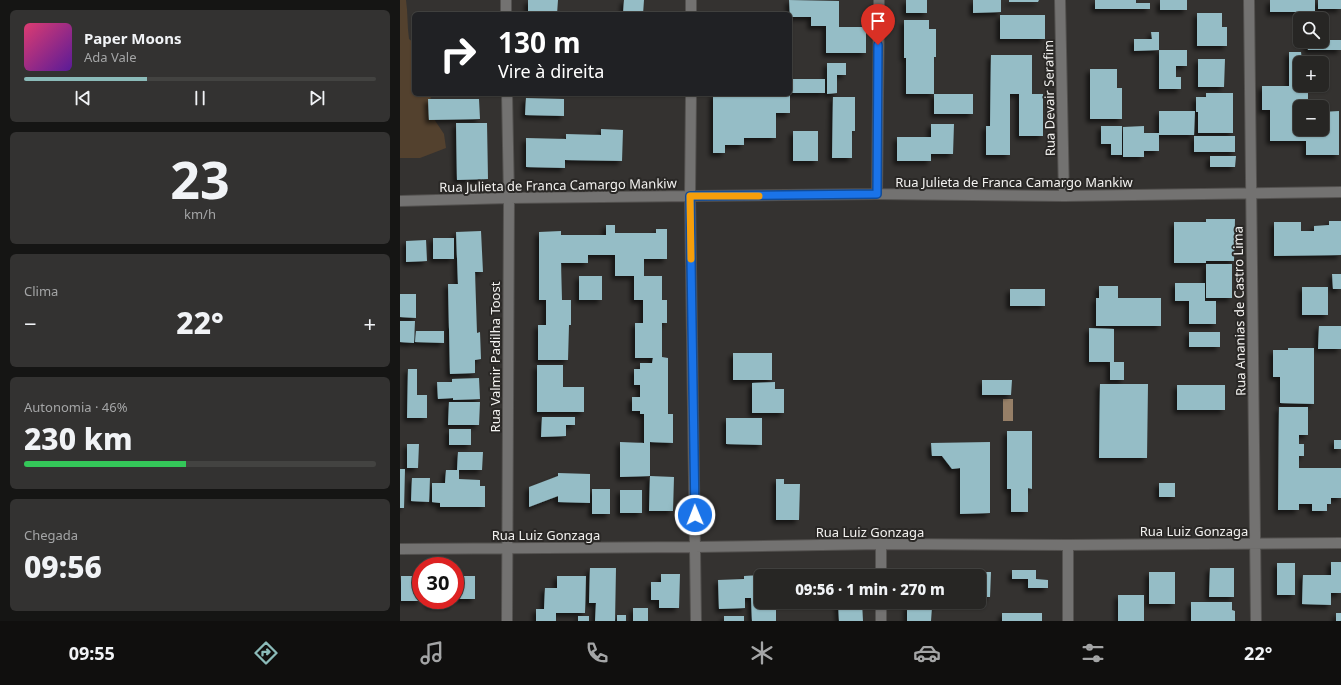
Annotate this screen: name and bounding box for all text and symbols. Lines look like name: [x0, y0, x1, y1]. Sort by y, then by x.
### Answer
pin: [861, 4, 895, 45]
icon: arrive: [867, 10, 889, 32]
map controls: [1293, 12, 1329, 136]
button: search: [1293, 12, 1329, 48]
text: 130 m: [498, 23, 581, 61]
text: Paper Moons: [84, 28, 182, 48]
icon: right: [432, 28, 484, 80]
street label: Rua Devair Serafim: [1039, 40, 1059, 156]
text: Ada Vale: [84, 48, 137, 66]
button: +: [1293, 56, 1329, 92]
text: Vire à direita: [498, 59, 604, 83]
icon: previous: [72, 87, 94, 109]
icon: pause: [189, 87, 211, 109]
icon: next: [306, 87, 328, 109]
button: −: [1293, 100, 1329, 136]
text: 23: [170, 143, 230, 214]
street label: Rua Julieta de Franca Camargo Mankiw: [895, 173, 1134, 191]
street label: Rua Julieta de Franca Camargo Mankiw: [439, 174, 678, 196]
text: km/h: [184, 205, 216, 223]
street label: Rua Ananias de Castro Lima: [1229, 226, 1249, 396]
street label: Rua Valmir Padilha Toost: [486, 281, 504, 432]
text: Clima: [24, 282, 58, 300]
text: 22°: [176, 302, 224, 343]
text: −: [24, 308, 37, 338]
text: +: [363, 308, 376, 338]
text: Autonomia · 46%: [24, 398, 128, 416]
text: 230 km: [24, 418, 133, 459]
position arrow: [674, 494, 716, 536]
street label: Rua Luiz Gonzaga: [1140, 522, 1248, 540]
street label: Rua Luiz Gonzaga: [816, 523, 924, 541]
text: Chegada: [24, 526, 78, 544]
street label: Rua Luiz Gonzaga: [492, 526, 600, 544]
text: 09:56: [24, 546, 102, 587]
speed limit sign: 30: [412, 557, 464, 609]
text: 09:56 · 1 min · 270 m: [795, 579, 945, 599]
icon: directions: [252, 639, 280, 667]
icon: music: [418, 639, 446, 667]
icon: phone: [583, 639, 611, 667]
icon: climate: [748, 639, 776, 667]
icon: car: [913, 639, 941, 667]
icon: filters: [1079, 639, 1107, 667]
text: 09:55: [69, 641, 115, 665]
text: 22°: [1244, 641, 1272, 665]

